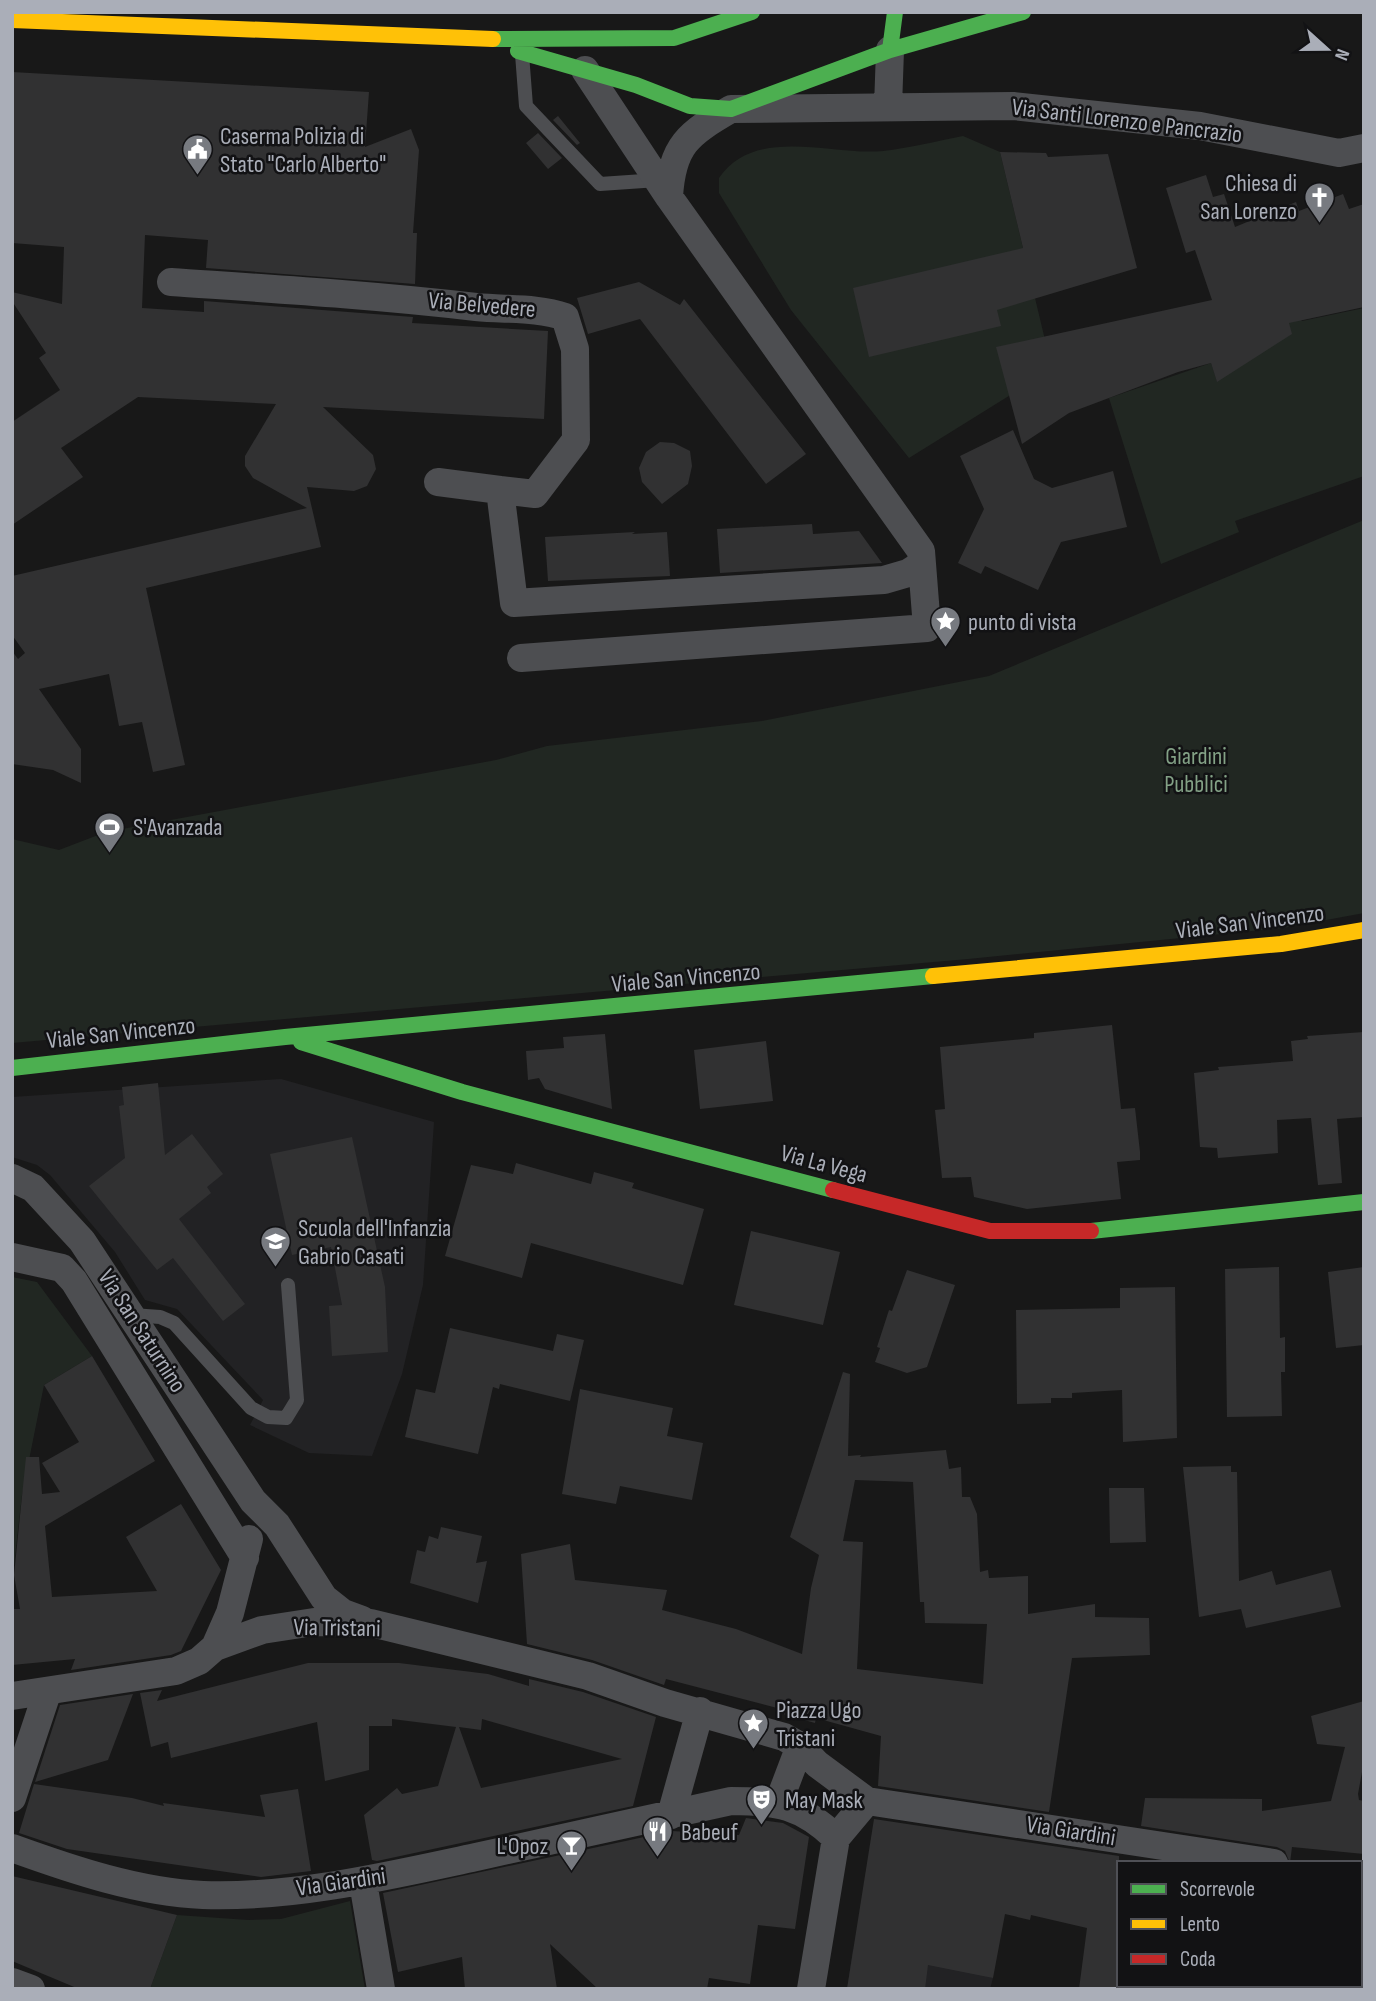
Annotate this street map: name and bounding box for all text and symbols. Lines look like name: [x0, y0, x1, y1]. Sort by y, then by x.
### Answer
north arrow: [1292, 14, 1362, 84]
text: N: [1329, 46, 1354, 63]
street label: Via Santi Lorenzo e Pancrazio: [1010, 92, 1244, 150]
place label: Caserma Polizia di Stato "Carlo Alberto": [220, 122, 386, 179]
public building icon: Caserma Polizia di Stato "Carlo Alberto": [180, 133, 214, 177]
place label: Chiesa di San Lorenzo: [1200, 169, 1297, 226]
church icon: Chiesa di San Lorenzo: [1303, 180, 1337, 224]
street label: Via Belvedere: [427, 286, 537, 324]
place icon: punto di vista: [928, 605, 962, 649]
place label: punto di vista: [968, 608, 1076, 637]
park label: Giardini Pubblici: [1164, 742, 1228, 799]
sports icon: S'Avanzada: [93, 810, 127, 854]
place label: S'Avanzada: [133, 813, 223, 842]
street label: Viale San Vincenzo: [1174, 899, 1326, 945]
street label: Viale San Vincenzo: [610, 957, 762, 999]
street label: Viale San Vincenzo: [45, 1011, 197, 1055]
street label: Via La Vega: [778, 1139, 870, 1189]
place label: Scuola dell'Infanzia Gabrio Casati: [298, 1214, 451, 1271]
school or university icon: Scuola dell'Infanzia Gabrio Casati: [258, 1225, 292, 1269]
street label: Via San Saturnino: [92, 1264, 192, 1398]
street label: Via Tristani: [293, 1613, 381, 1643]
place label: Piazza Ugo Tristani: [776, 1696, 861, 1753]
place icon: Piazza Ugo Tristani: [736, 1707, 770, 1751]
theatre icon: May Mask: [745, 1783, 779, 1827]
place label: May Mask: [785, 1786, 863, 1815]
street label: Via Giardini: [1024, 1810, 1118, 1852]
restaurant icon: Babeuf: [641, 1815, 675, 1859]
place label: Babeuf: [681, 1818, 739, 1847]
bar icon: L'Opoz: [554, 1829, 588, 1873]
place label: L'Opoz: [497, 1832, 548, 1861]
street label: Via Giardini: [295, 1861, 387, 1903]
legend: [1117, 1861, 1362, 1987]
text: Scorrevole: [1180, 1877, 1255, 1902]
text: Lento: [1180, 1912, 1220, 1937]
text: Coda: [1180, 1947, 1216, 1972]

